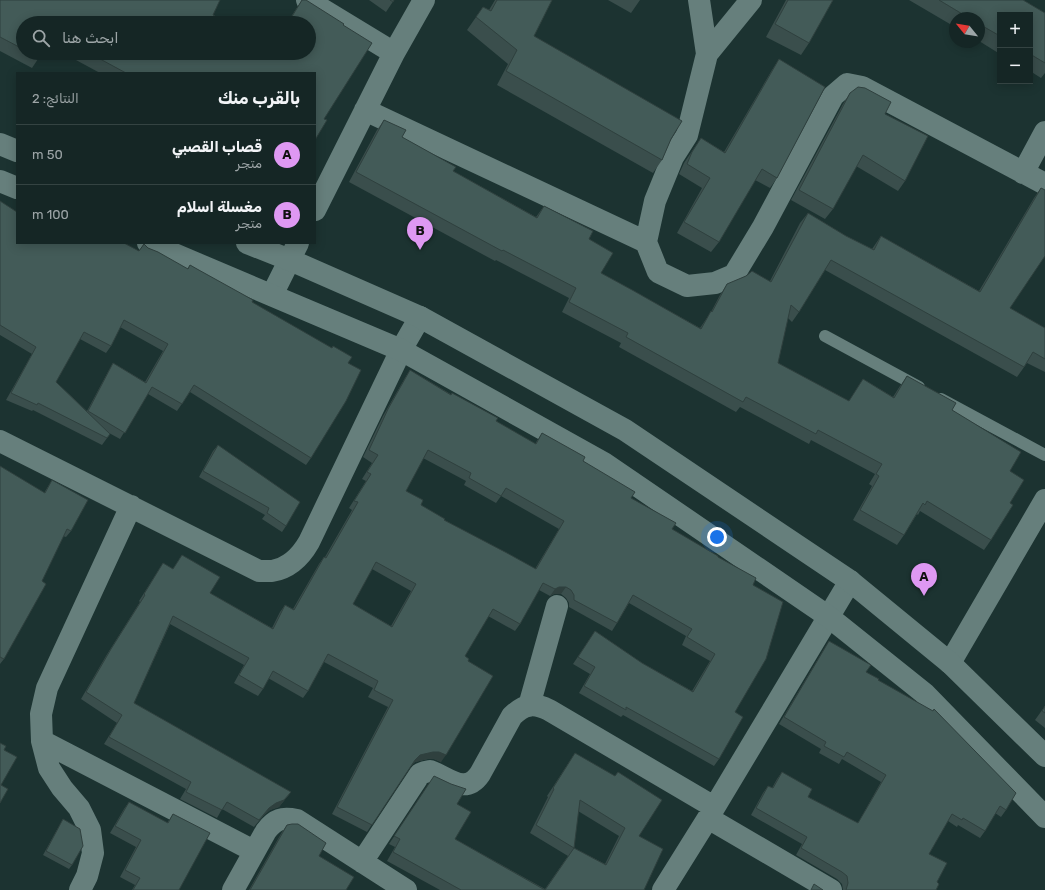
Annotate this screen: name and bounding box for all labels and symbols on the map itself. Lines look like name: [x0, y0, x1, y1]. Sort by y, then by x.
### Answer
north arrow: [949, 12, 985, 48]
pin: B: [407, 217, 433, 250]
your location: [707, 527, 727, 547]
pin: A: [911, 563, 937, 596]

